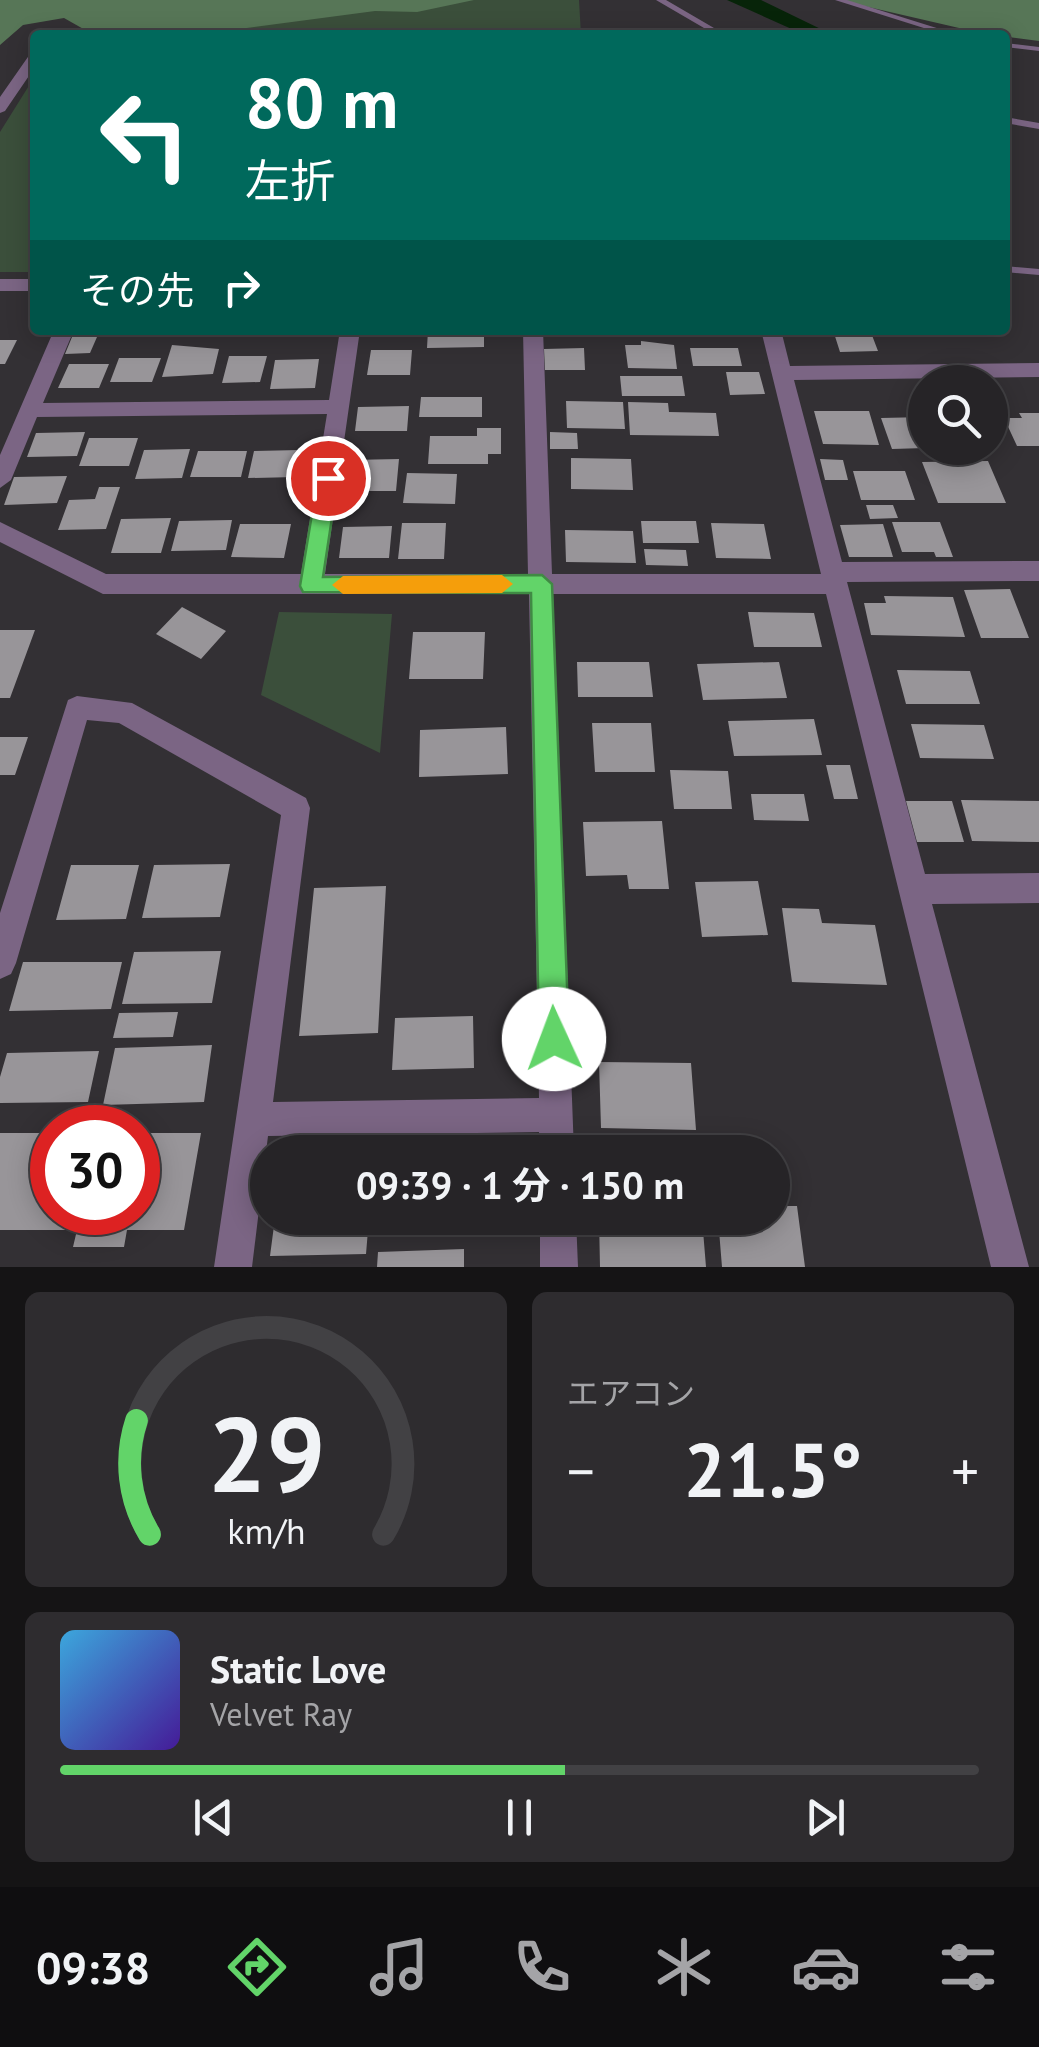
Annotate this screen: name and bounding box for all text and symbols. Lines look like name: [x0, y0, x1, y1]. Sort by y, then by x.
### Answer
text: 80 m: [245, 57, 398, 147]
icon: left: [80, 70, 210, 200]
text: 左折: [245, 151, 335, 209]
icon: right: [214, 260, 269, 315]
text: その先: [80, 265, 194, 314]
map controls: [908, 365, 1008, 465]
button: search: [908, 365, 1008, 465]
pin: [286, 436, 371, 521]
icon: arrive: [301, 451, 356, 506]
position arrow: [502, 987, 606, 1091]
speed limit sign: 30: [30, 1105, 160, 1235]
text: 09:39 · 1 分 · 150 m: [356, 1160, 684, 1209]
text: エアコン: [567, 1372, 695, 1414]
text: 29: [207, 1386, 325, 1521]
text: 21.5°: [684, 1421, 862, 1518]
text: −: [567, 1435, 595, 1506]
text: +: [951, 1435, 979, 1506]
text: km/h: [227, 1508, 305, 1554]
text: Static Love: [210, 1644, 386, 1693]
text: Velvet Ray: [210, 1693, 352, 1735]
icon: previous: [186, 1790, 241, 1845]
icon: pause: [492, 1790, 547, 1845]
icon: next: [798, 1790, 853, 1845]
icon: directions: [222, 1932, 292, 2002]
icon: music: [364, 1932, 434, 2002]
icon: phone: [507, 1932, 577, 2002]
icon: climate: [649, 1932, 719, 2002]
icon: car: [791, 1932, 861, 2002]
icon: filters: [933, 1932, 1003, 2002]
text: 09:38: [36, 1938, 150, 1996]

